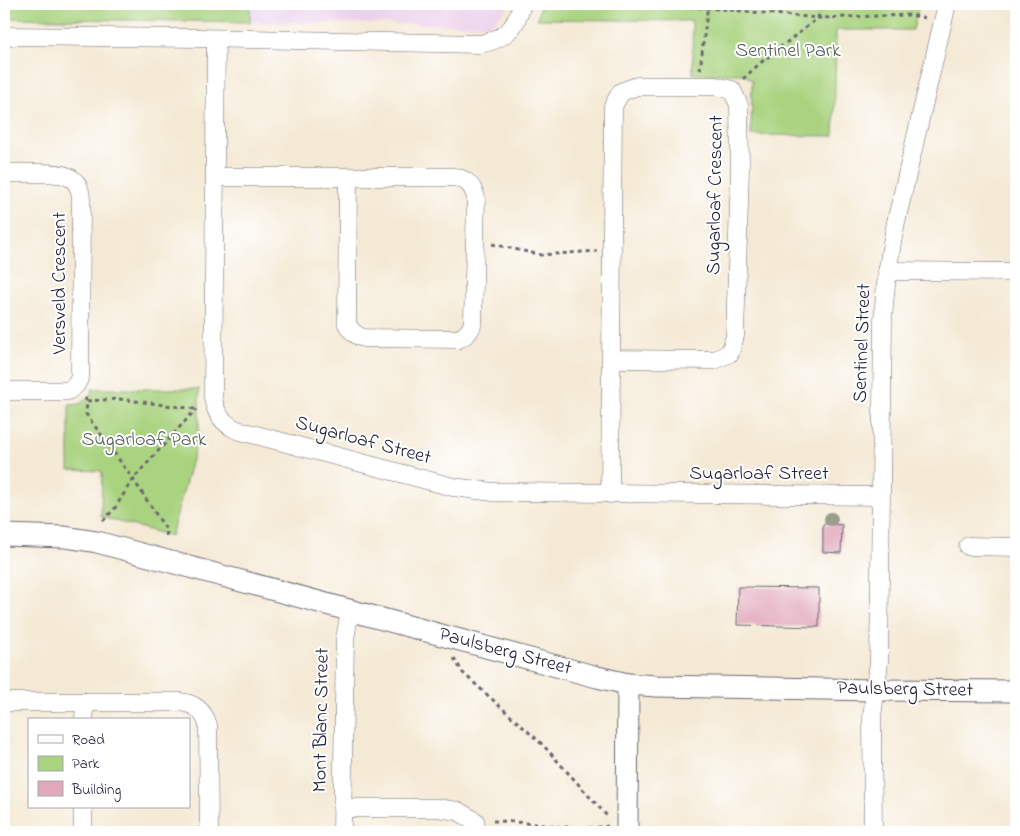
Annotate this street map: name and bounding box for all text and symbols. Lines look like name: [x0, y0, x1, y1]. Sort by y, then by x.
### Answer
park label: Sentinel Park: [735, 37, 841, 66]
street label: Sugarloaf Crescent: [700, 115, 733, 275]
street label: Versveld Crescent: [46, 212, 75, 355]
street label: Sentinel Street: [846, 282, 880, 403]
street label: Sugarloaf Street: [292, 409, 434, 474]
park label: Sugarloaf Park: [81, 426, 207, 456]
street label: Sugarloaf Street: [689, 460, 829, 490]
street label: Paulsberg Street: [435, 620, 575, 685]
street label: Mont Blanc Street: [306, 647, 338, 793]
street label: Paulsberg Street: [837, 674, 974, 707]
legend: [28, 718, 190, 808]
text: Road: [72, 729, 105, 751]
text: Park: [72, 753, 100, 775]
text: Building: [71, 779, 121, 802]

